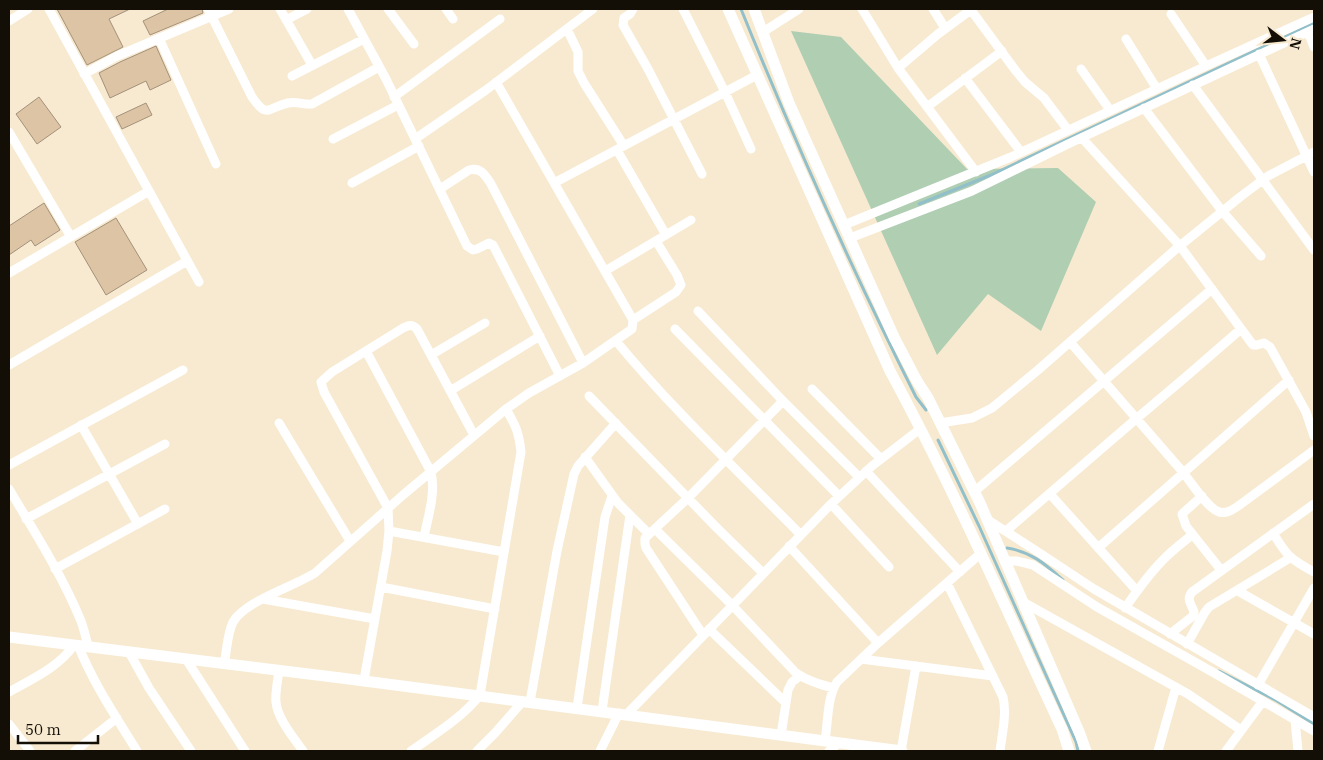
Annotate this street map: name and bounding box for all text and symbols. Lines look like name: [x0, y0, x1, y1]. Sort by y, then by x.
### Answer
north arrow: [1258, 15, 1308, 65]
text: N: [1285, 36, 1306, 51]
scale bar: [18, 712, 98, 744]
text: 50 m: [25, 720, 61, 739]

